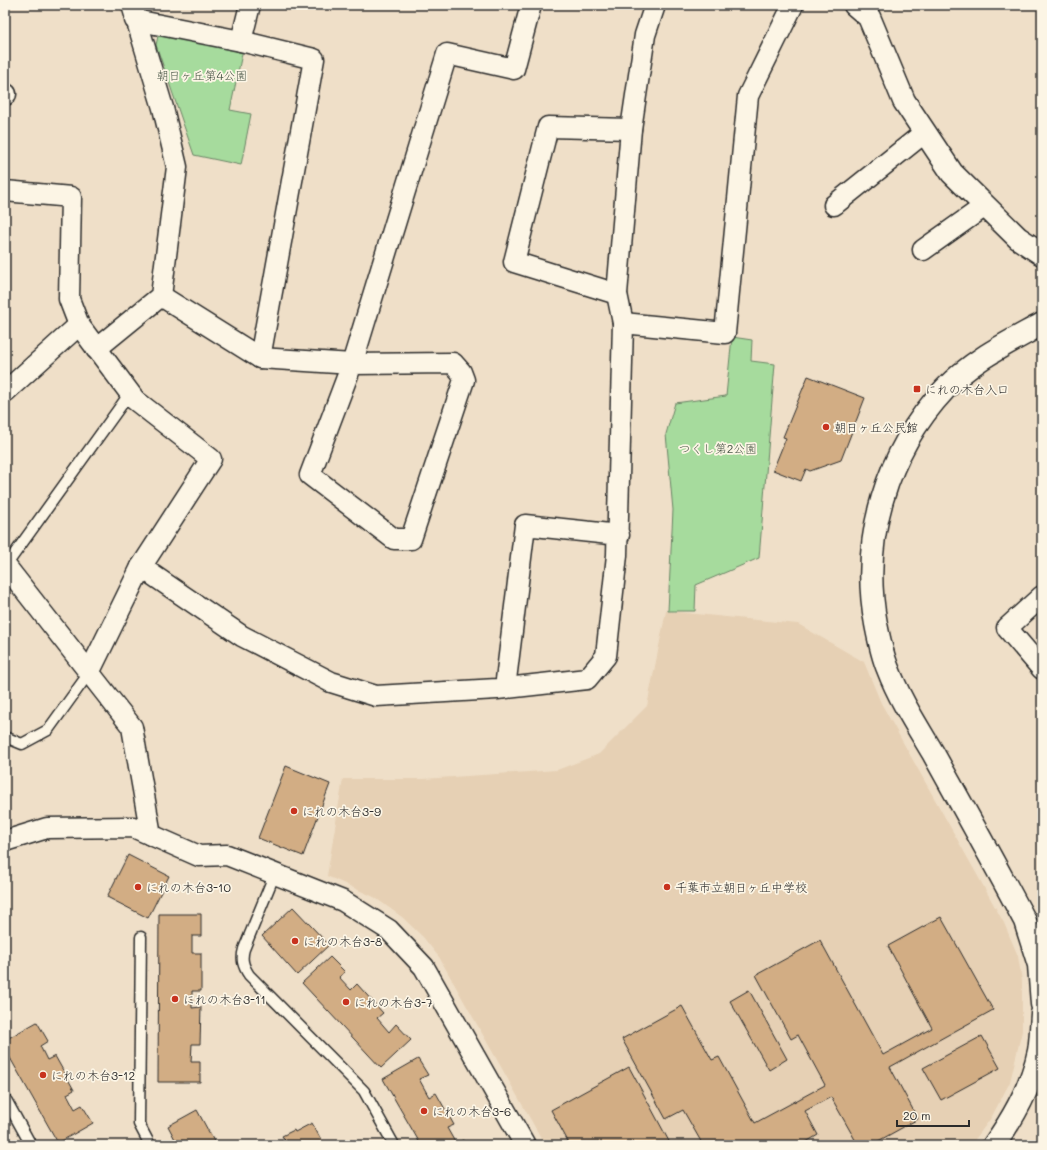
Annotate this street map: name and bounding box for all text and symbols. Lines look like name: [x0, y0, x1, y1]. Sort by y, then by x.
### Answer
park label: 朝日ヶ丘第4公園: [156, 67, 248, 83]
place label: にれの木台入口: [925, 381, 1009, 397]
marker: にれの木台入口: [912, 384, 922, 394]
place label: 朝日ヶ丘公民館: [834, 419, 918, 435]
marker: 朝日ヶ丘公民館: [821, 422, 831, 432]
park label: つくし第2公園: [679, 440, 757, 456]
place label: にれの木台3-9: [302, 803, 381, 819]
marker: にれの木台3-9: [289, 806, 299, 816]
place label: にれの木台3-10: [146, 879, 231, 895]
place label: 千葉市立朝日ヶ丘中学校: [675, 879, 807, 895]
marker: にれの木台3-10: [133, 882, 143, 892]
marker: 千葉市立朝日ヶ丘中学校: [662, 882, 672, 892]
place label: にれの木台3-8: [303, 933, 382, 949]
marker: にれの木台3-8: [290, 936, 300, 946]
place label: にれの木台3-11: [183, 991, 266, 1007]
marker: にれの木台3-11: [170, 994, 180, 1004]
place label: にれの木台3-7: [354, 994, 433, 1010]
marker: にれの木台3-7: [341, 997, 351, 1007]
place label: にれの木台3-12: [51, 1067, 135, 1083]
marker: にれの木台3-12: [38, 1070, 48, 1080]
scale bar: [897, 1102, 969, 1128]
place label: にれの木台3-6: [432, 1103, 511, 1119]
marker: にれの木台3-6: [419, 1106, 429, 1116]
text: 20 m: [903, 1107, 931, 1123]

